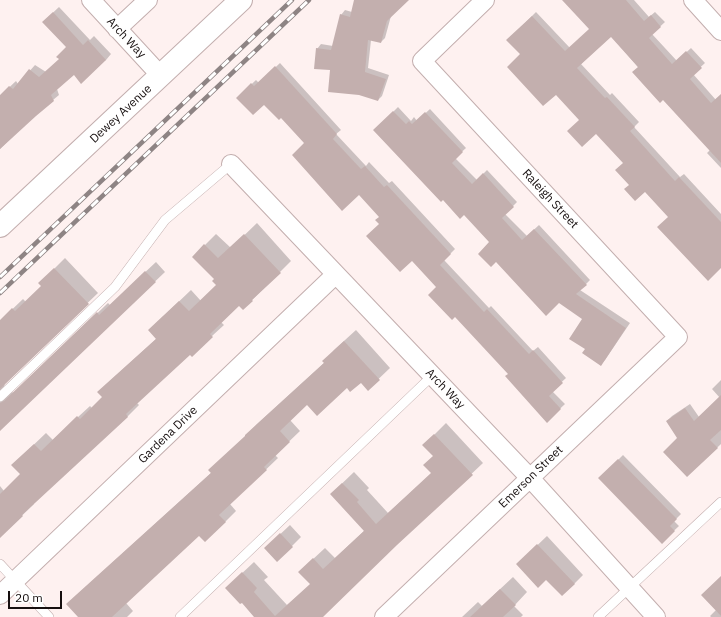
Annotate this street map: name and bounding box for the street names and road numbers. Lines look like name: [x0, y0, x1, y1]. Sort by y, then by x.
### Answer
street label: Arch Way: [103, 15, 149, 61]
street label: Dewey Avenue: [87, 82, 155, 146]
street label: Raleigh Street: [519, 166, 581, 232]
street label: Arch Way: [422, 366, 468, 412]
street label: Gardena Drive: [135, 403, 201, 467]
street label: Emerson Street: [496, 443, 566, 511]

